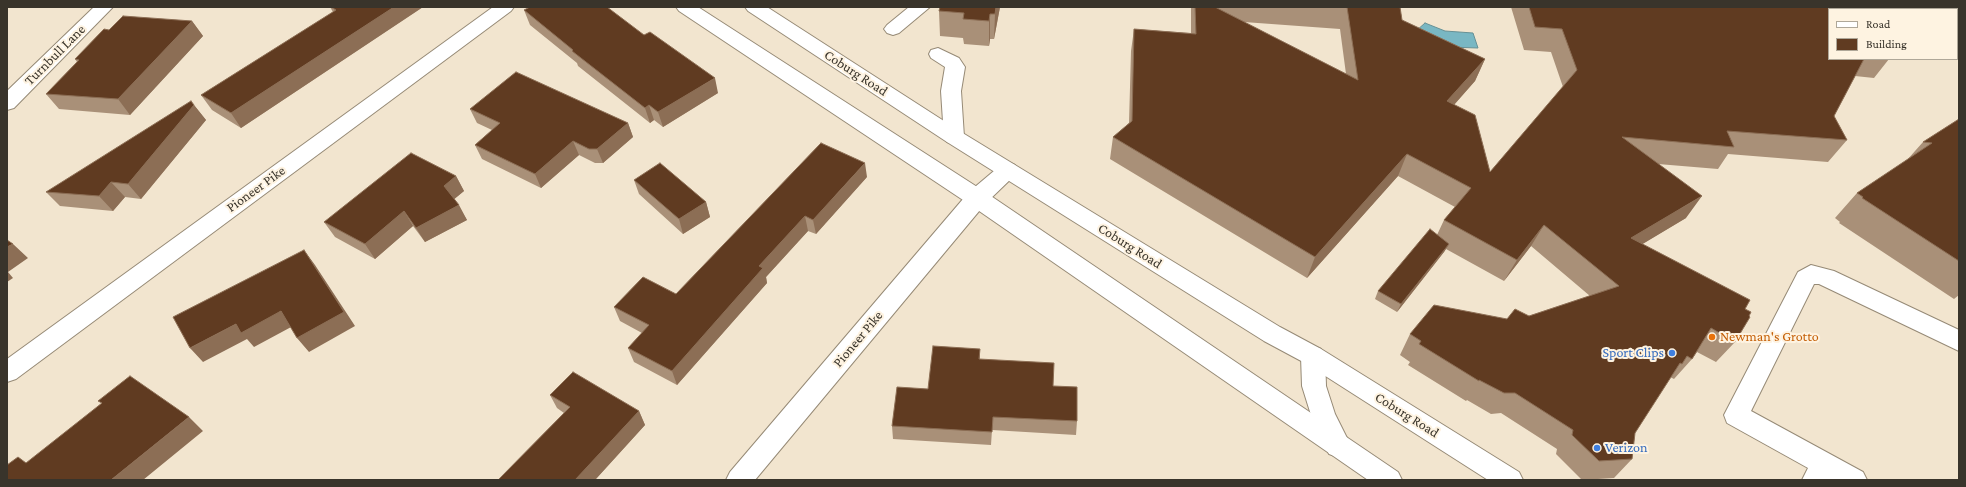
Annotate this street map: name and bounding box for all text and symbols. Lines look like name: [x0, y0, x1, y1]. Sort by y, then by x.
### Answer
legend: [1828, 8, 1958, 60]
text: Road: [1866, 17, 1890, 31]
street label: Turnbull Lane: [21, 21, 89, 89]
text: Building: [1866, 37, 1907, 51]
street label: Coburg Road: [821, 46, 891, 100]
street label: Pioneer Pike: [223, 162, 289, 216]
street label: Coburg Road: [1095, 220, 1165, 272]
street label: Pioneer Pike: [830, 307, 886, 371]
place label: Newman's Grotto: [1720, 329, 1819, 345]
marker: Newman's Grotto: [1707, 332, 1717, 342]
place label: Sport Clips: [1602, 345, 1664, 361]
marker: Sport Clips: [1667, 348, 1677, 358]
street label: Coburg Road: [1372, 389, 1442, 441]
place label: Verizon: [1605, 440, 1648, 456]
marker: Verizon: [1592, 443, 1602, 453]

